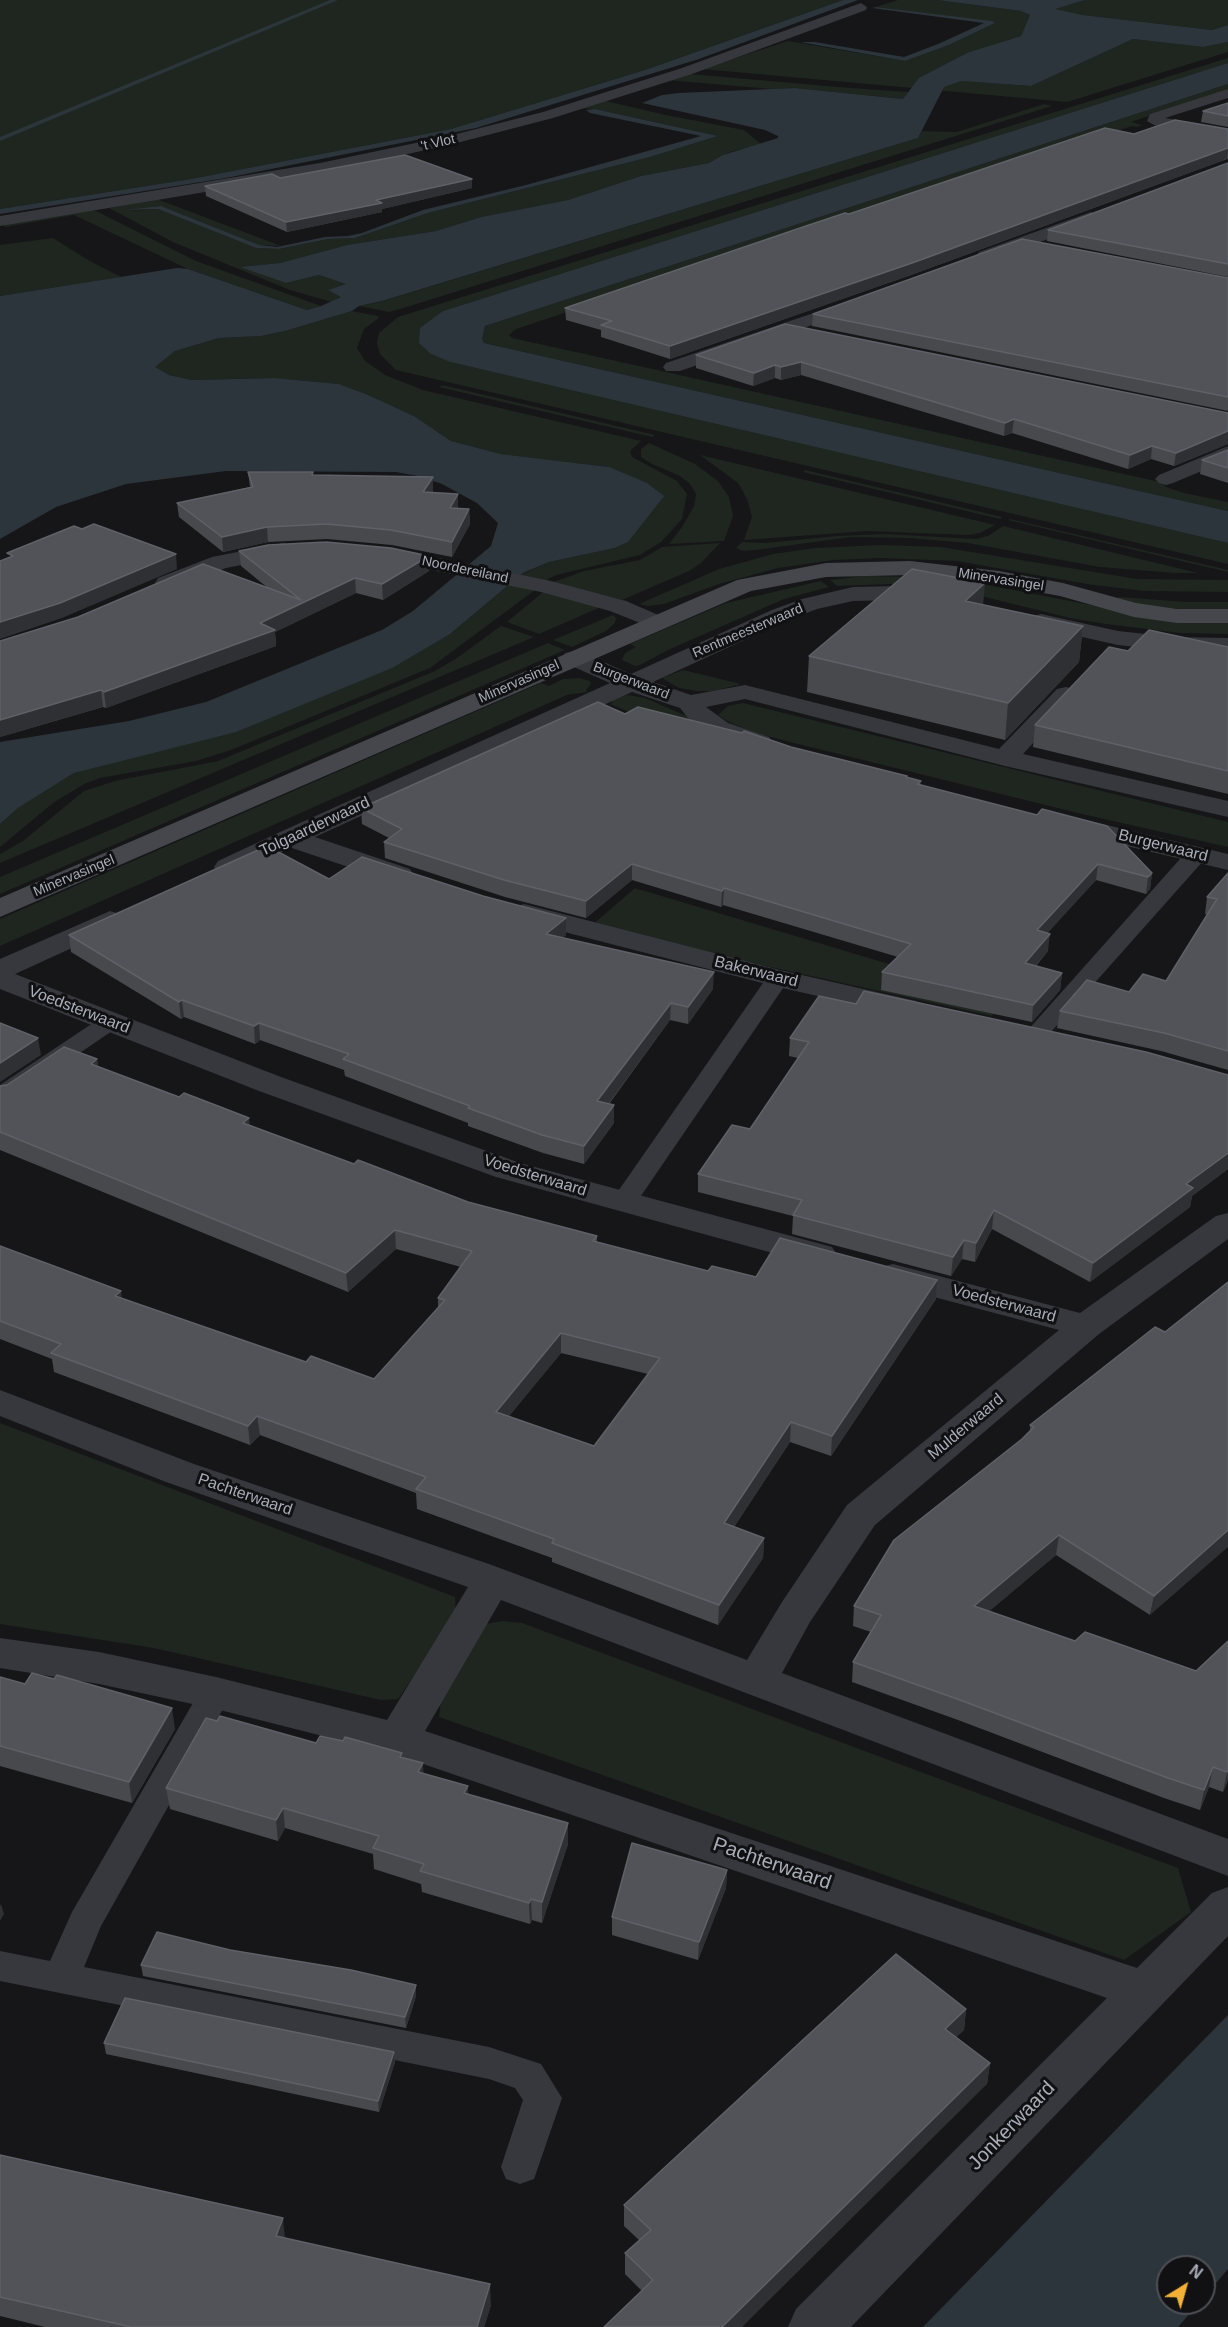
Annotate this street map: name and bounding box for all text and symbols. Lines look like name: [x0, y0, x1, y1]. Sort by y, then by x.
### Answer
street label: 't Vlot: [419, 131, 457, 155]
street label: Noordereiland: [420, 553, 510, 587]
street label: Minervasingel: [957, 565, 1045, 595]
street label: Rentmeesterwaard: [690, 600, 806, 662]
street label: Minervasingel: [476, 657, 562, 707]
street label: Burgerwaard: [591, 659, 671, 703]
street label: Tolgaarderwaard: [257, 793, 373, 861]
street label: Burgerwaard: [1116, 826, 1210, 866]
street label: Minervasingel: [31, 851, 117, 901]
street label: Bakerwaard: [712, 952, 800, 992]
street label: Voedsterwaard: [26, 982, 132, 1038]
street label: Voedsterwaard: [481, 1151, 589, 1201]
street label: Voedsterwaard: [950, 1281, 1058, 1327]
street label: Mulderwaard: [924, 1390, 1008, 1464]
street label: Pachterwaard: [195, 1470, 295, 1520]
street label: Pachterwaard: [710, 1833, 834, 1895]
street label: Jonkerwaard: [964, 2076, 1060, 2176]
north arrow: [1156, 2255, 1216, 2315]
text: N: [1186, 2262, 1206, 2282]

